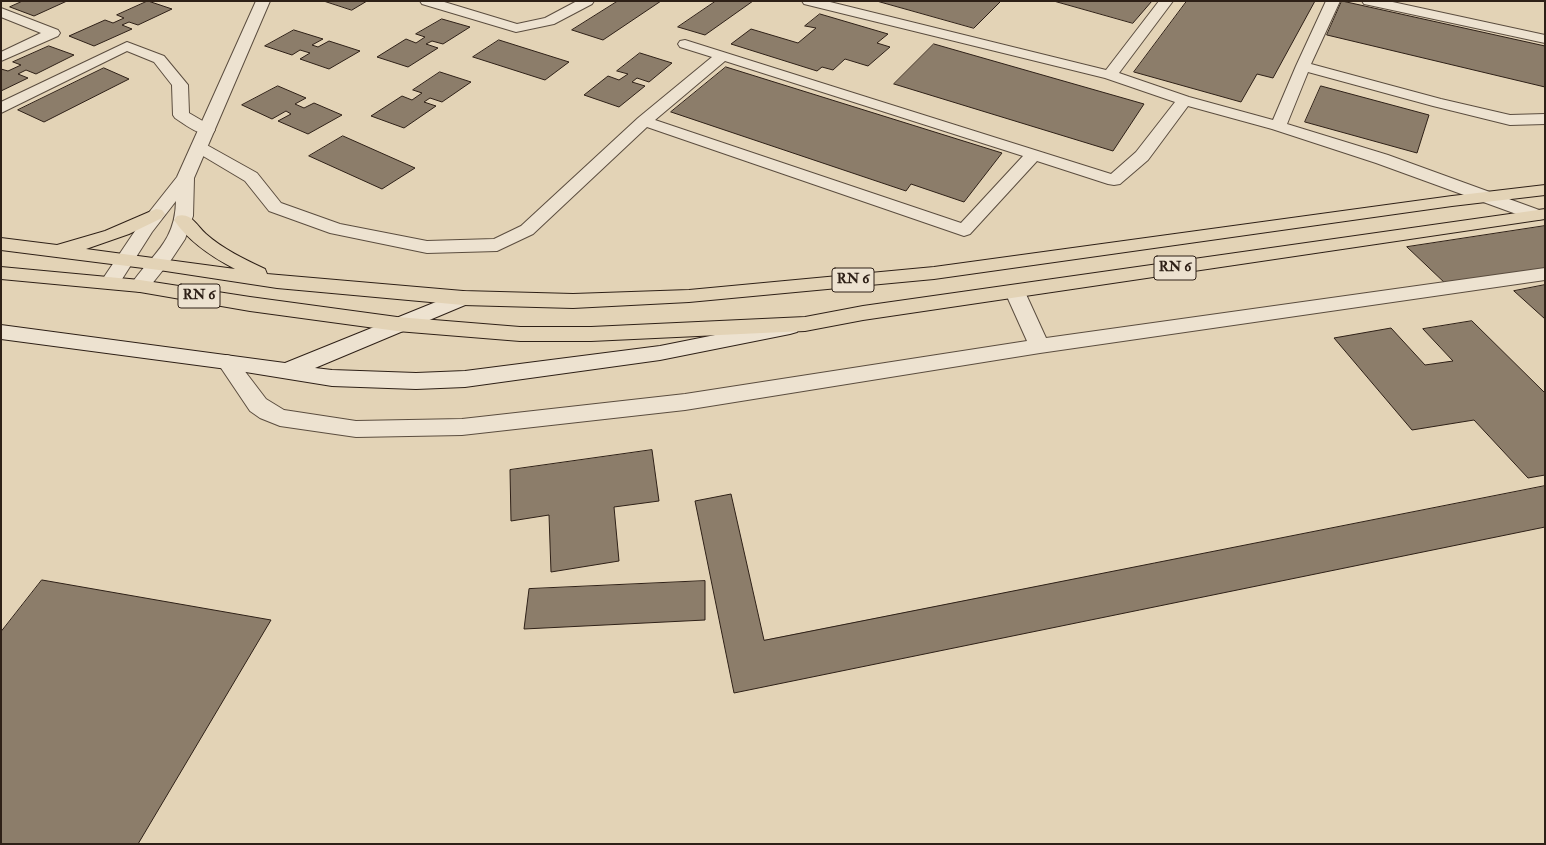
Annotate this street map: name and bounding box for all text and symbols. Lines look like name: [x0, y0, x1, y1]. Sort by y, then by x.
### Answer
road number: RN 6: [1154, 256, 1196, 280]
road number: RN 6: [832, 268, 874, 292]
road number: RN 6: [178, 284, 220, 308]

